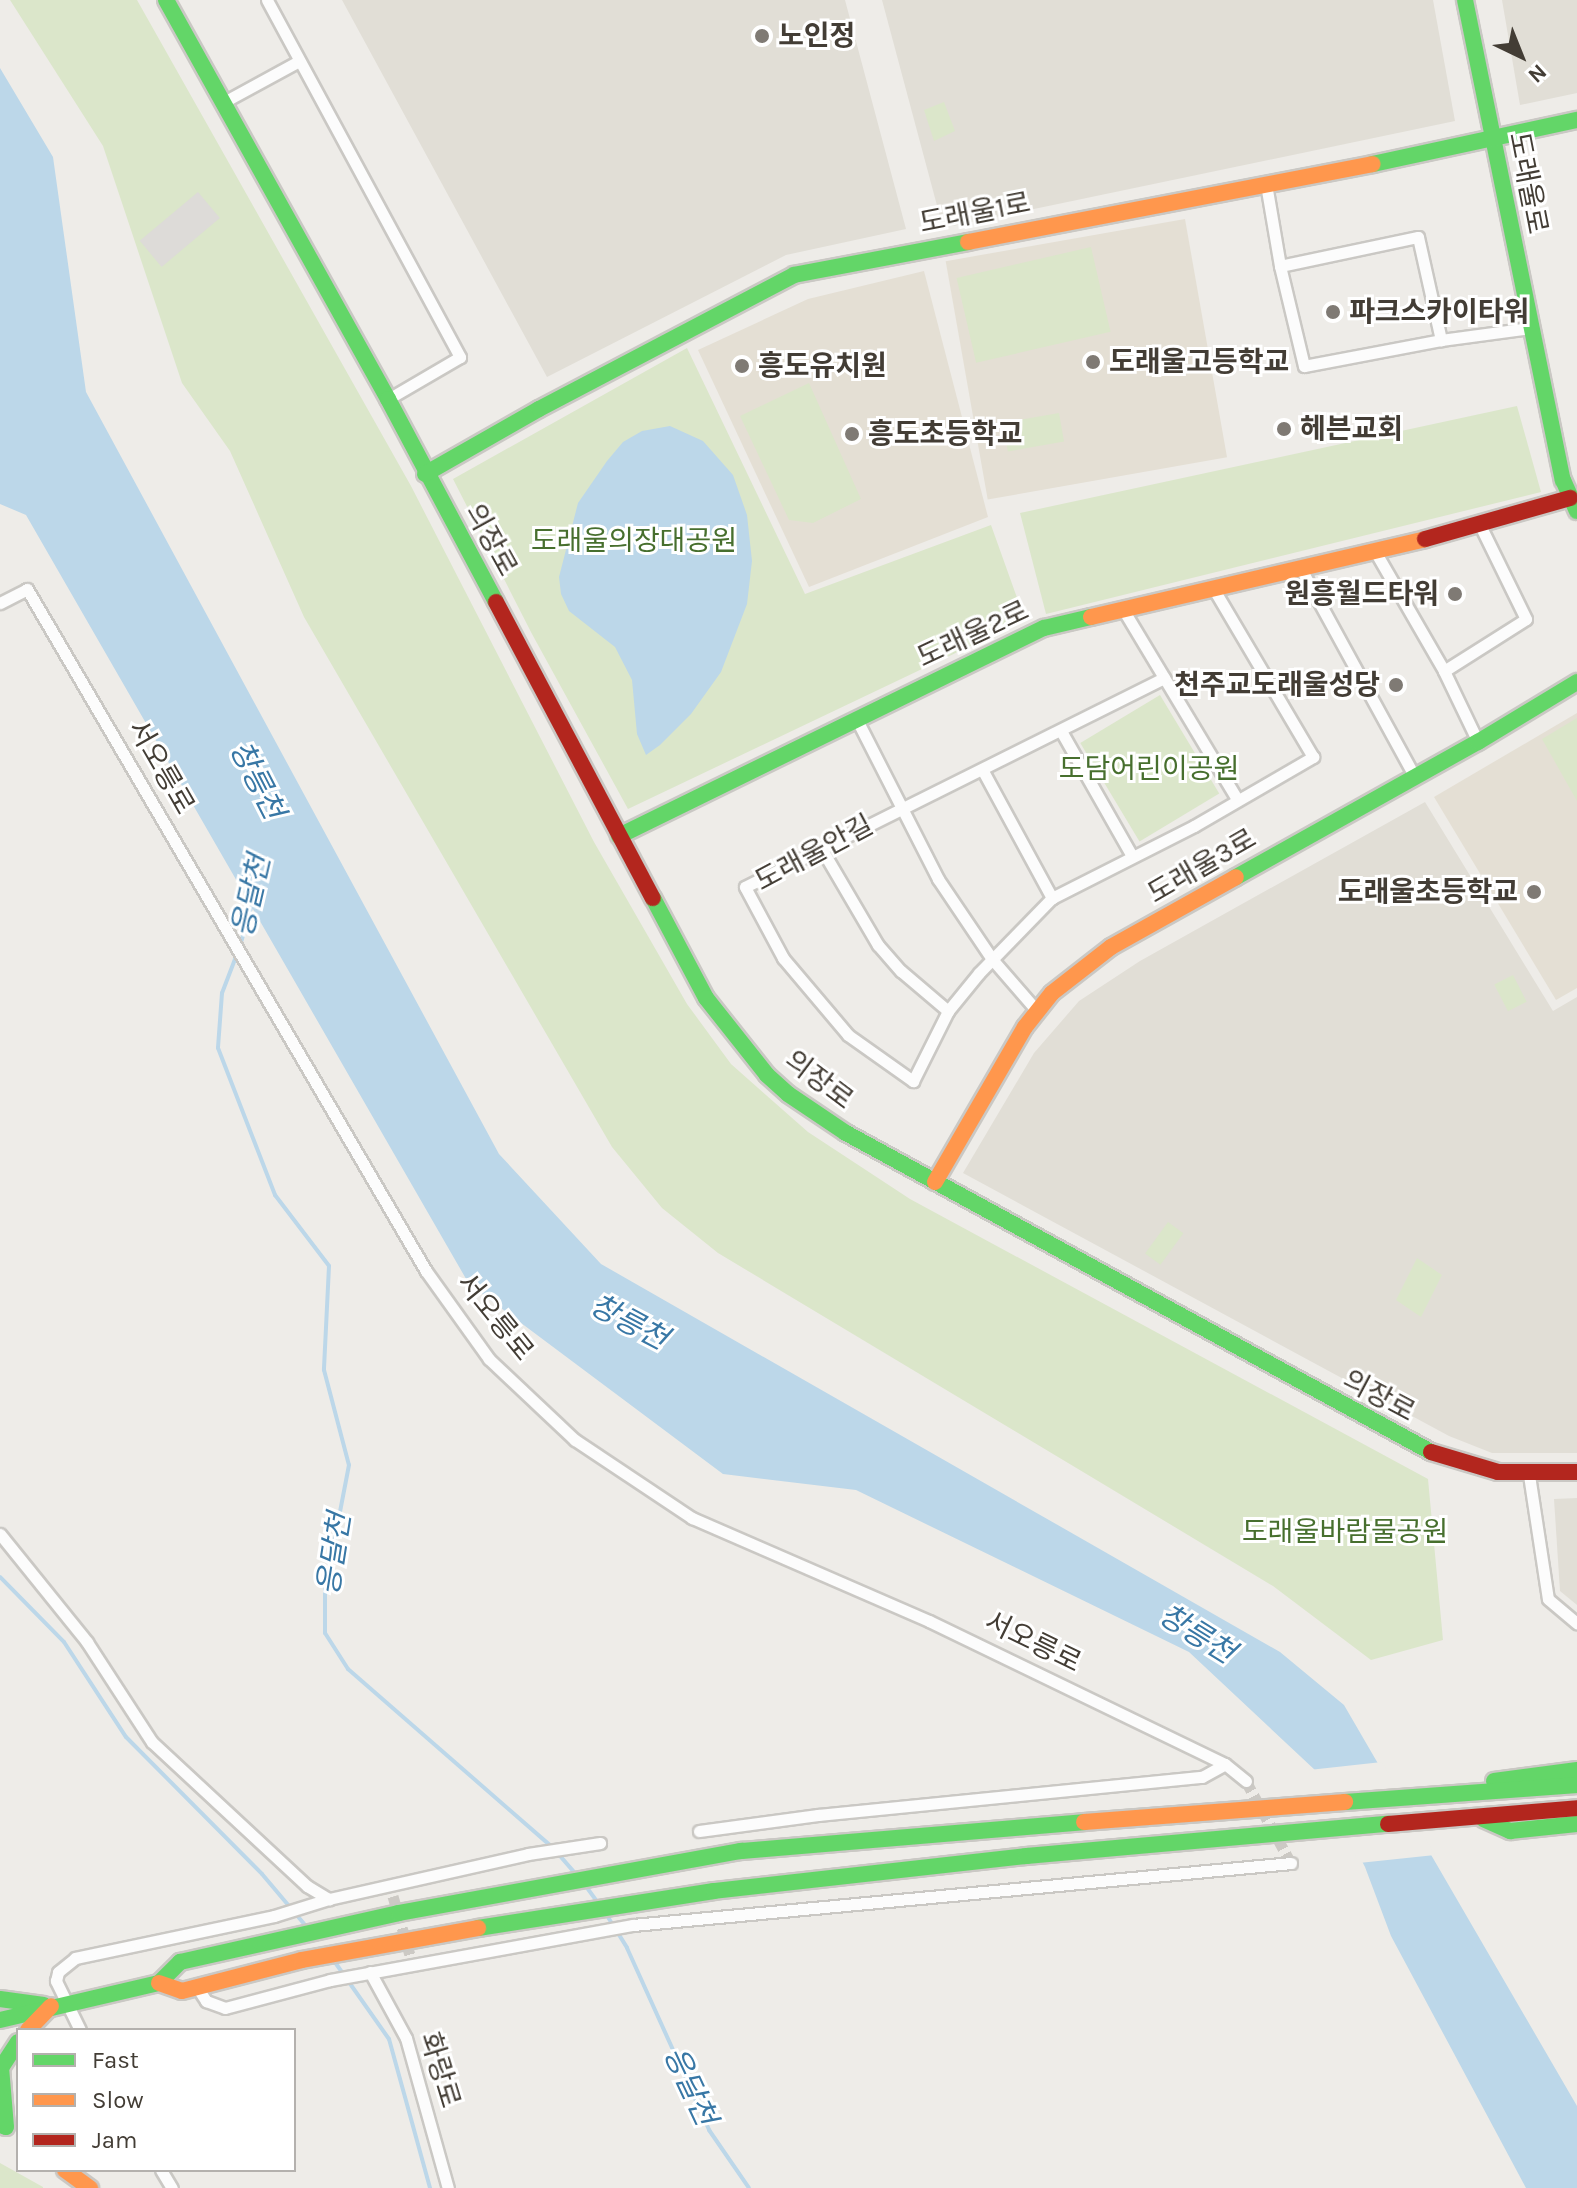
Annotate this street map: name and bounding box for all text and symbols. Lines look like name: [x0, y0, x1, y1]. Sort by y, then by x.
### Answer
north arrow: [1481, 16, 1561, 96]
place label: 노인정: [778, 19, 855, 53]
marker: 노인정: [753, 27, 771, 45]
text: N: [1523, 59, 1552, 88]
street label: 도래울로: [1502, 129, 1554, 237]
street label: 도래울1로: [917, 186, 1033, 240]
place label: 파크스카이타워: [1349, 295, 1529, 329]
marker: 파크스카이타워: [1324, 303, 1342, 321]
place label: 도래울고등학교: [1109, 345, 1289, 379]
place label: 흥도유치원: [758, 349, 887, 383]
marker: 도래울고등학교: [1084, 353, 1102, 371]
marker: 흥도유치원: [733, 357, 751, 375]
place label: 헤븐교회: [1300, 412, 1403, 446]
place label: 흥도초등학교: [868, 417, 1023, 451]
marker: 헤븐교회: [1275, 420, 1293, 438]
marker: 흥도초등학교: [843, 425, 861, 443]
street label: 의장로: [458, 498, 524, 582]
park label: 도래울의장대공원: [531, 524, 737, 558]
place label: 원흥월드타워: [1284, 577, 1439, 611]
marker: 원흥월드타워: [1446, 585, 1464, 603]
street label: 도래울2로: [912, 594, 1034, 674]
place label: 천주교도래울성당: [1174, 668, 1380, 702]
marker: 천주교도래울성당: [1387, 676, 1405, 694]
street label: 서오릉로: [121, 714, 201, 820]
water label: 창릉천: [222, 735, 292, 825]
park label: 도담어린이공원: [1059, 752, 1239, 786]
street label: 도래울안길: [749, 808, 879, 898]
street label: 도래울3로: [1142, 822, 1262, 910]
water label: 응달천: [224, 852, 278, 940]
place label: 도래울초등학교: [1338, 875, 1518, 909]
marker: 도래울초등학교: [1525, 883, 1543, 901]
street label: 의장로: [778, 1043, 860, 1117]
street label: 서오릉로: [450, 1266, 540, 1368]
water label: 창릉천: [584, 1287, 674, 1357]
street label: 의장로: [1337, 1363, 1421, 1429]
water label: 응달천: [310, 1510, 358, 1598]
park label: 도래울바람물공원: [1242, 1515, 1448, 1549]
water label: 창릉천: [1152, 1597, 1242, 1671]
street label: 서오릉로: [979, 1604, 1087, 1680]
legend: [16, 2028, 296, 2172]
street label: 화랑로: [413, 2028, 467, 2112]
water label: 응달천: [656, 2041, 724, 2131]
text: Fast: [92, 2046, 139, 2074]
text: Slow: [92, 2086, 144, 2114]
text: Jam: [92, 2126, 137, 2154]

